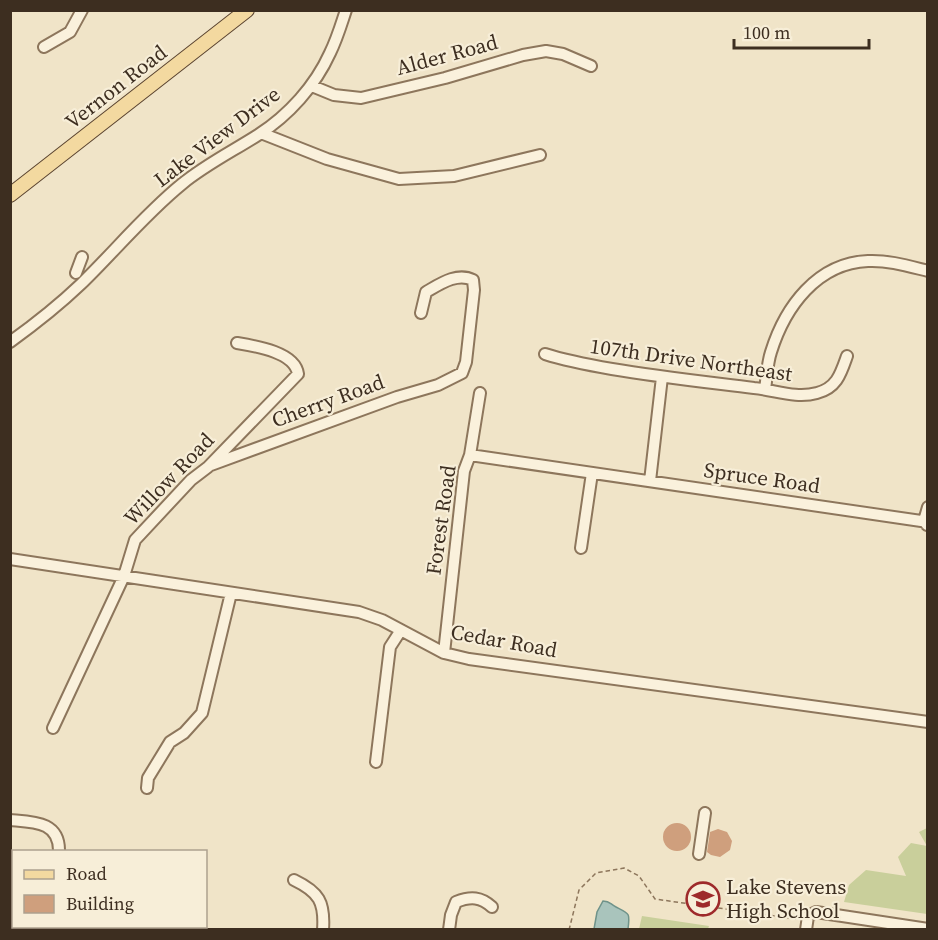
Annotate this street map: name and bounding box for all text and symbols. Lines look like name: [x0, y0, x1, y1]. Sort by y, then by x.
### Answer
scale bar: [734, 12, 869, 50]
text: 100 m: [743, 20, 790, 45]
street label: Alder Road: [393, 27, 501, 82]
street label: Vernon Road: [59, 38, 173, 136]
street label: Lake View Drive: [148, 80, 286, 194]
street label: 107th Drive Northeast: [588, 331, 794, 388]
street label: Cherry Road: [268, 367, 388, 434]
street label: Willow Road: [117, 426, 220, 531]
street label: Spruce Road: [702, 455, 822, 500]
street label: Forest Road: [418, 463, 463, 577]
street label: Cedar Road: [449, 617, 560, 664]
legend: [12, 850, 207, 928]
text: Road: [66, 861, 107, 886]
place label: Lake Stevens High School: [726, 872, 846, 925]
school or university icon: Lake Stevens High School: [685, 881, 721, 917]
text: Building: [66, 891, 134, 916]

